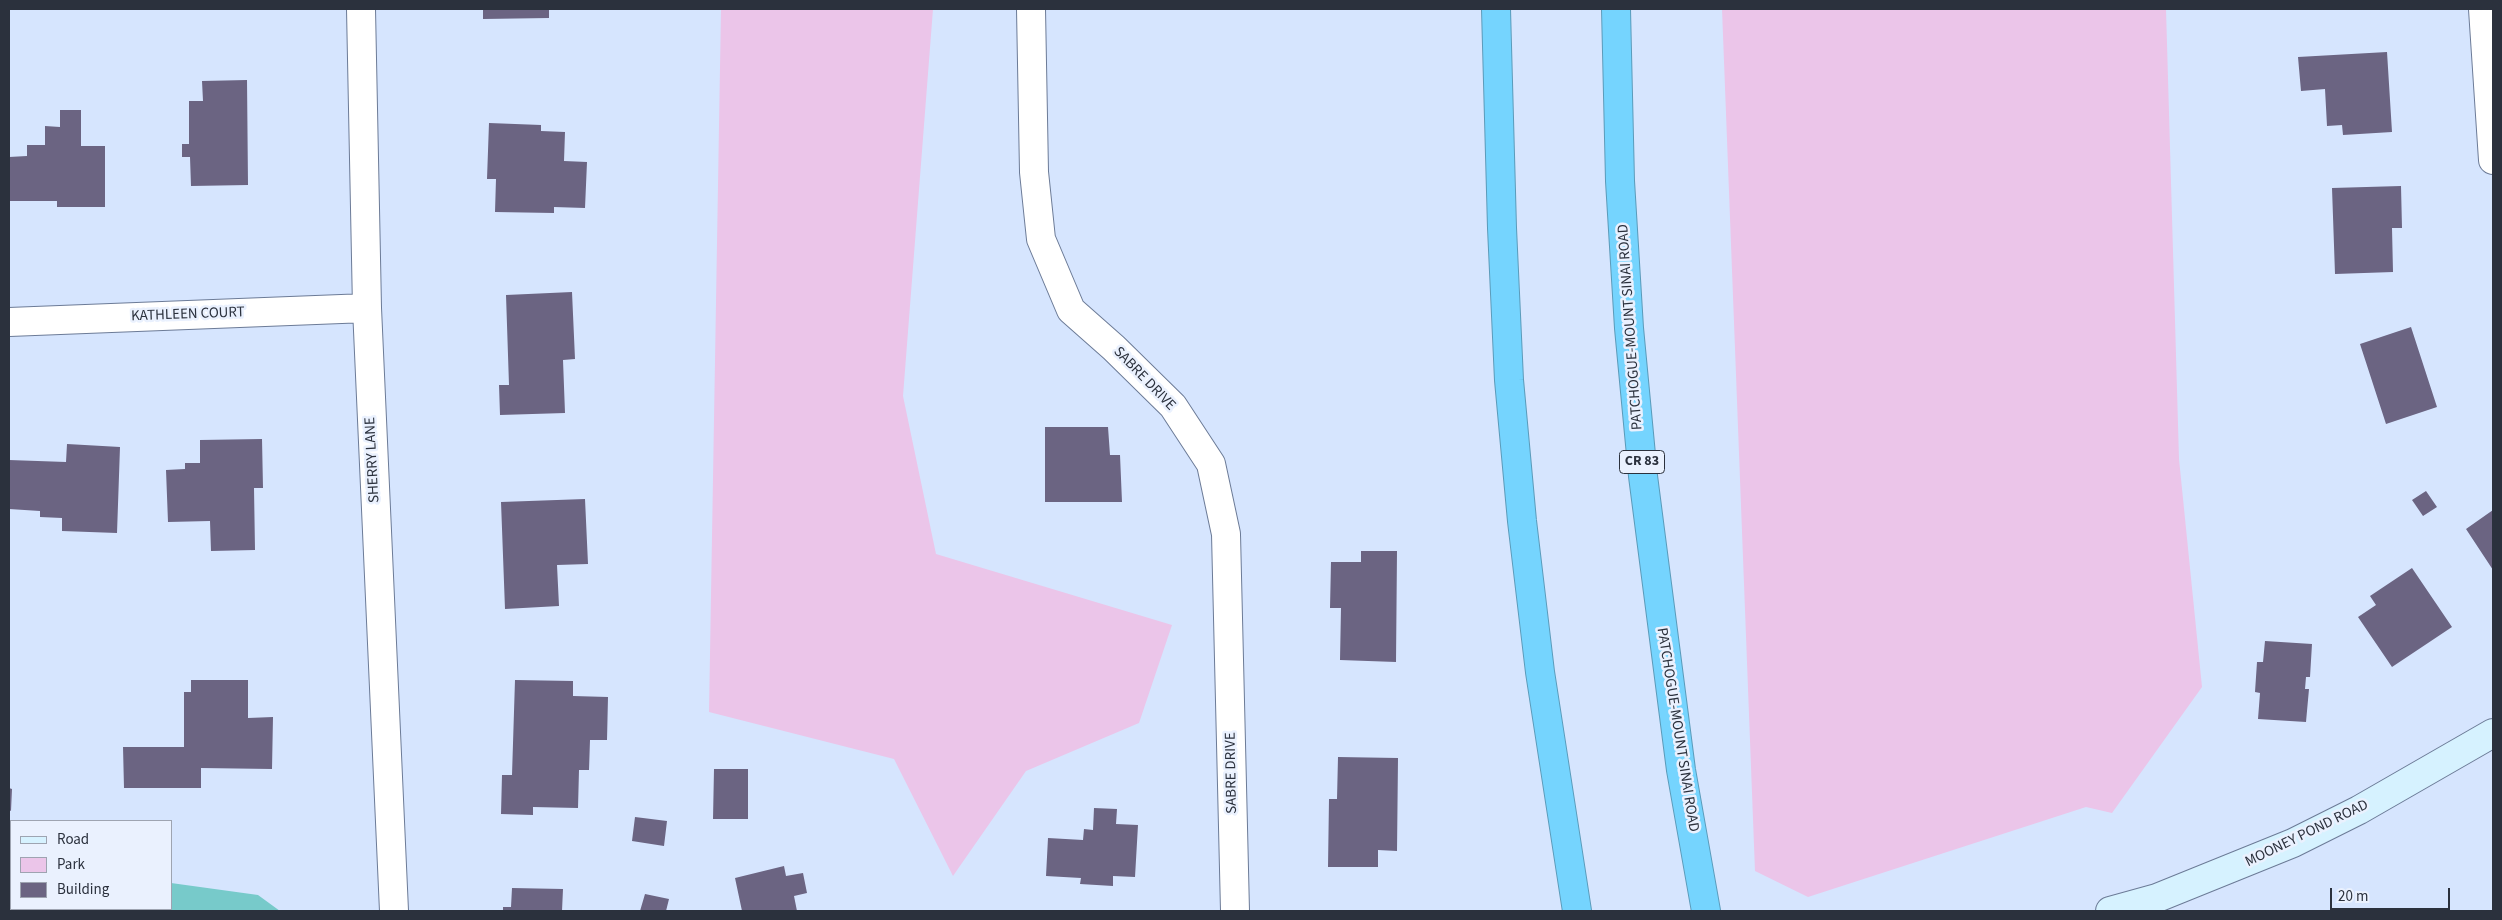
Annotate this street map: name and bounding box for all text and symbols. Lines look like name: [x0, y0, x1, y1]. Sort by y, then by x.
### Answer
street label: PATCHOGUE-MOUNT SINAI ROAD: [1615, 223, 1647, 431]
street label: KATHLEEN COURT: [131, 304, 245, 326]
street label: SABRE DRIVE: [1109, 343, 1179, 415]
street label: SHERRY LANE: [362, 417, 384, 503]
road number: CR 83: [1620, 451, 1664, 474]
street label: PATCHOGUE-MOUNT SINAI ROAD: [1652, 627, 1702, 833]
street label: SABRE DRIVE: [1222, 732, 1242, 814]
street label: MOONEY POND ROAD: [2243, 796, 2371, 872]
legend: [10, 820, 172, 910]
text: Road: [57, 829, 89, 850]
text: Park: [57, 854, 85, 875]
scale bar: [2332, 878, 2452, 910]
text: Building: [57, 879, 109, 900]
text: 20 m: [2338, 886, 2368, 907]

